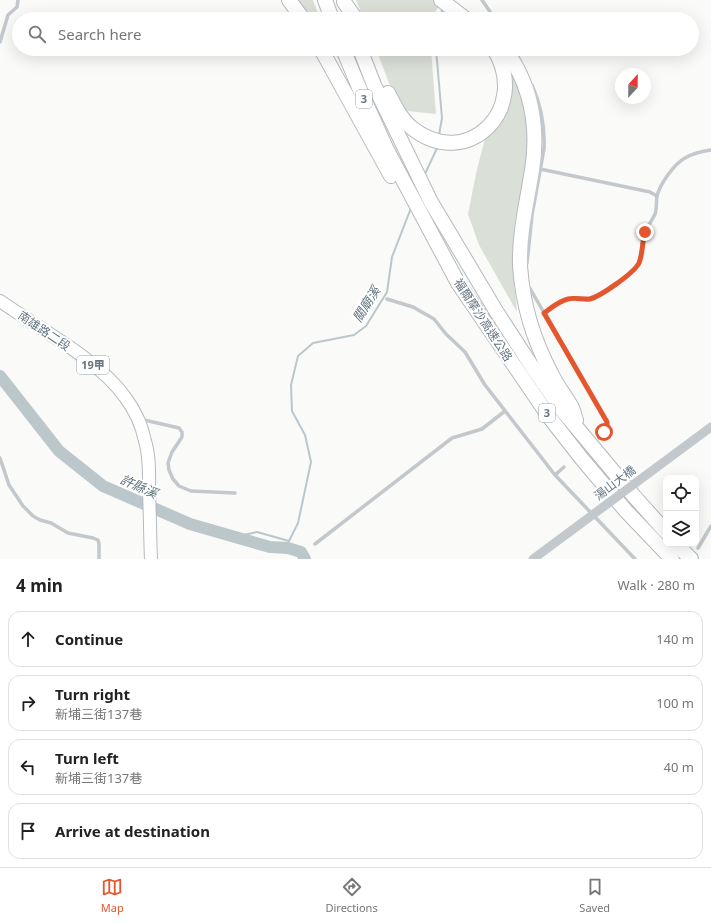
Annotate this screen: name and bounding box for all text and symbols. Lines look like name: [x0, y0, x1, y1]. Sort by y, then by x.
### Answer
search box: [12, 12, 699, 56]
icon: search: [26, 23, 48, 45]
text: Search here: [58, 24, 141, 44]
north arrow: [615, 68, 651, 104]
road number: 3: [356, 90, 372, 108]
route end: [636, 223, 654, 241]
street label: 福爾摩沙高速公路: [450, 275, 517, 365]
water label: 關廟溪: [348, 281, 385, 325]
street label: 南雄路二段: [15, 307, 74, 354]
road number: 19甲: [77, 356, 109, 374]
road number: 3: [539, 404, 555, 422]
route start: [595, 423, 613, 441]
street label: 湯山大橋: [590, 461, 639, 504]
water label: 許縣溪: [118, 470, 162, 503]
map controls: [663, 475, 699, 547]
button: locate: [663, 475, 699, 511]
button: layers: [663, 511, 699, 547]
text: 4 min: [16, 574, 63, 597]
text: Walk · 280 m: [617, 576, 695, 594]
icon: ahead: [17, 628, 39, 650]
text: Continue: [55, 629, 123, 649]
text: 140 m: [656, 630, 694, 648]
text: Turn right: [55, 684, 130, 704]
icon: right: [17, 692, 39, 714]
text: 100 m: [656, 694, 694, 712]
text: 新埔三街137巷: [55, 705, 142, 723]
text: Turn left: [55, 748, 119, 768]
icon: left: [17, 756, 39, 778]
text: 40 m: [664, 758, 694, 776]
text: 新埔三街137巷: [55, 769, 142, 787]
icon: arrive: [17, 820, 39, 842]
text: Arrive at destination: [55, 821, 210, 841]
tab: Map: [101, 876, 124, 915]
tab: Directions: [325, 876, 378, 915]
tab: Saved: [579, 876, 610, 915]

